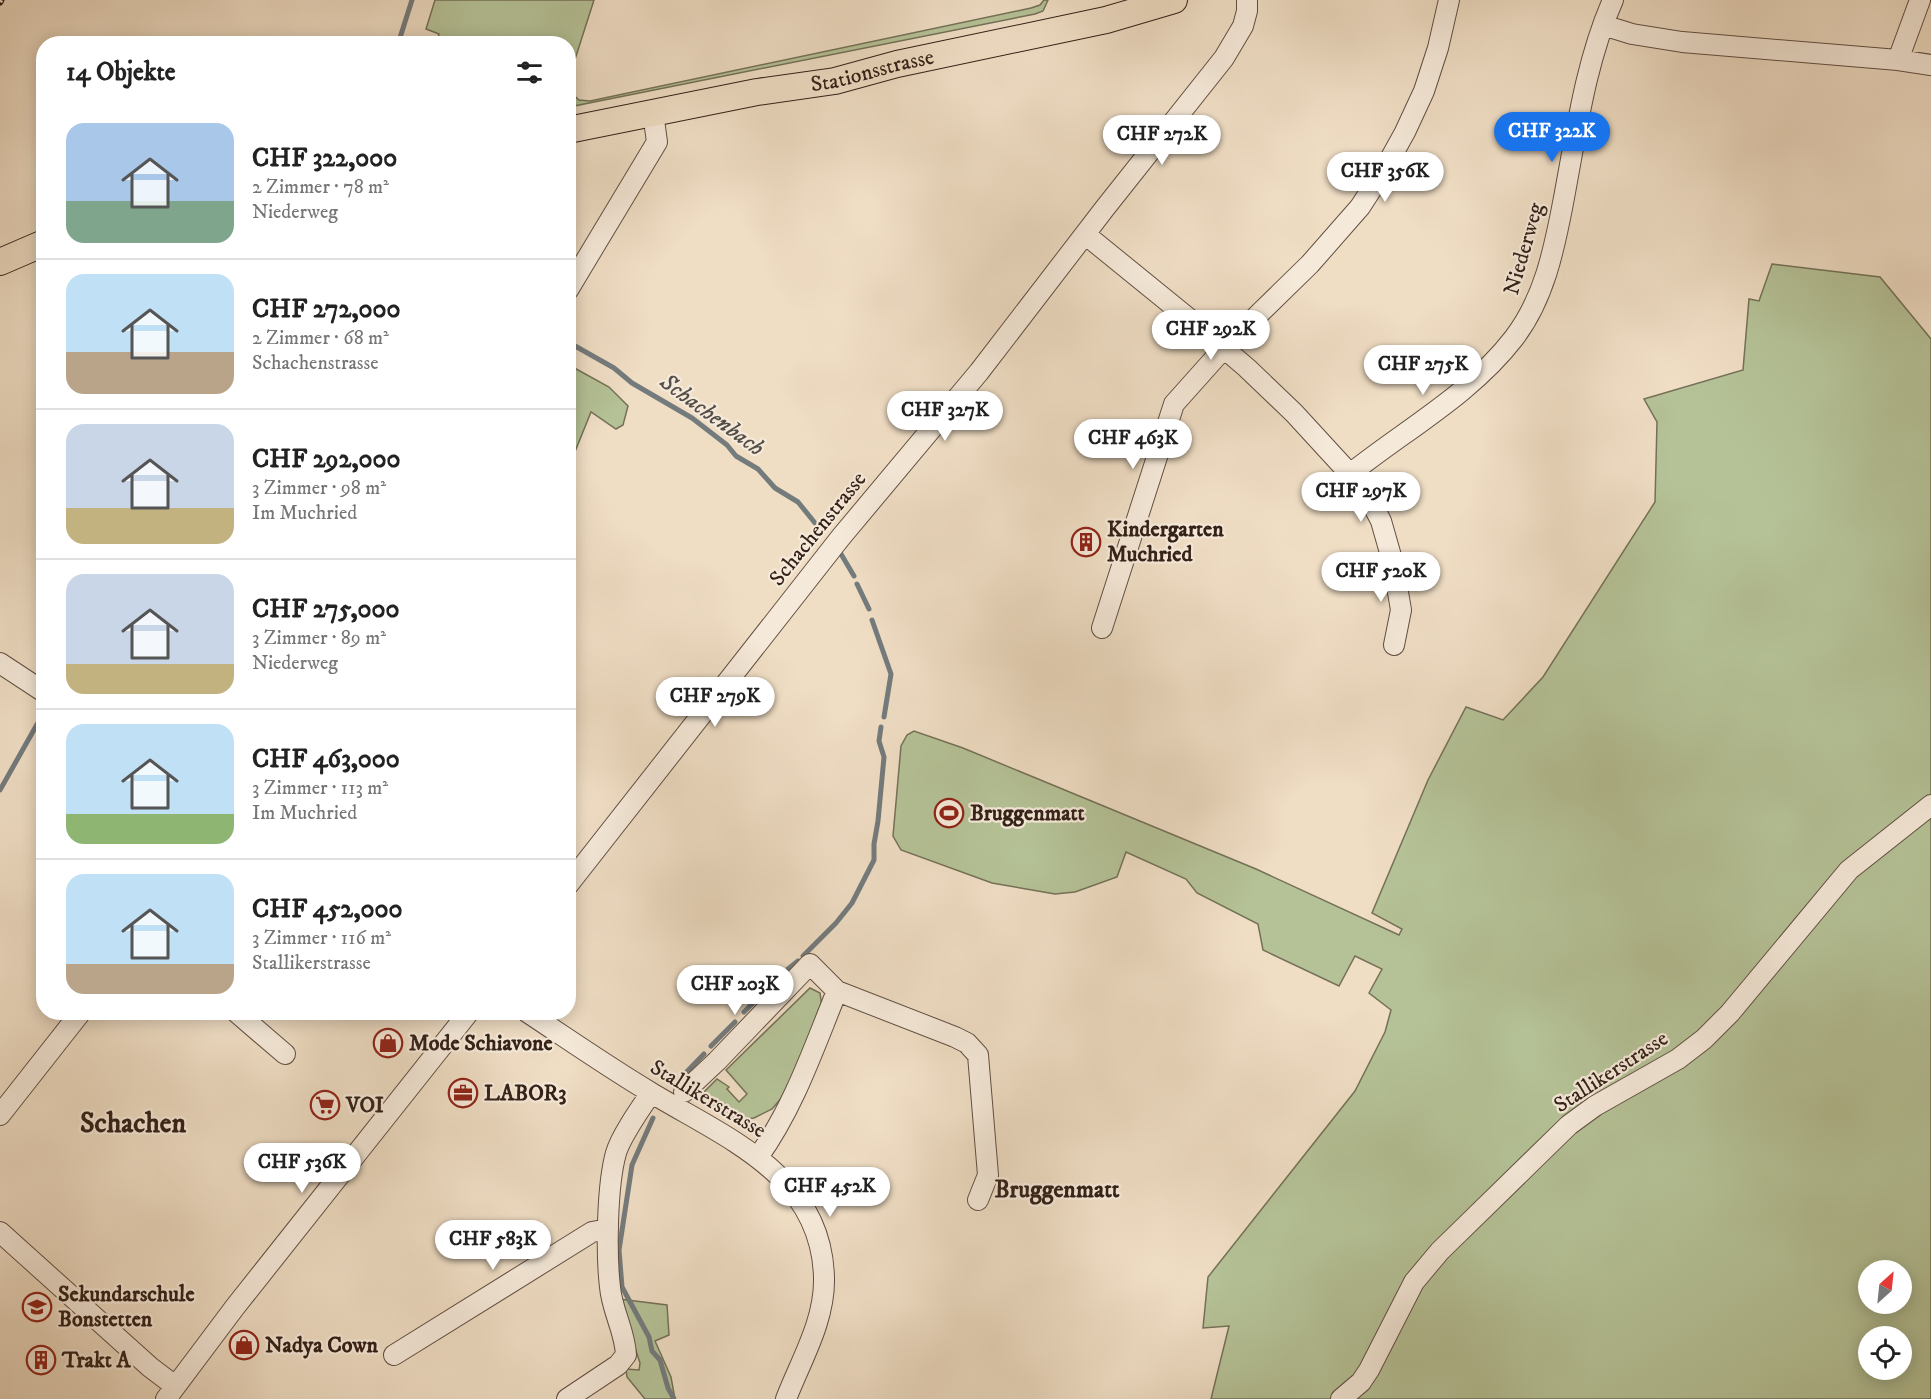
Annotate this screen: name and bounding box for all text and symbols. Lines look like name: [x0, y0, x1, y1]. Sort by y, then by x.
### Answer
street label: Stationsstrasse: [809, 43, 936, 98]
text: 14 Objekte: [66, 56, 176, 89]
icon: filters: [513, 56, 546, 89]
pin: CHF 322K: [1490, 112, 1614, 163]
pin: CHF 272K: [1100, 115, 1224, 166]
text: CHF 322K: [1508, 119, 1596, 144]
text: CHF 272K: [1117, 122, 1207, 147]
text: CHF 322,000: [252, 142, 397, 175]
icon: home: [114, 147, 186, 219]
pin: CHF 356K: [1323, 152, 1447, 203]
text: CHF 356K: [1341, 159, 1429, 184]
text: 2 Zimmer · 78 m²: [252, 175, 389, 200]
text: Niederweg: [252, 200, 338, 225]
street label: Niederweg: [1498, 200, 1550, 298]
text: CHF 272,000: [252, 293, 401, 326]
icon: home: [114, 298, 186, 370]
pin: CHF 292K: [1149, 310, 1273, 361]
text: CHF 292K: [1166, 317, 1256, 342]
text: 2 Zimmer · 68 m²: [252, 326, 389, 351]
pin: CHF 275K: [1361, 345, 1485, 396]
text: Schachenstrasse: [252, 351, 379, 376]
text: CHF 275K: [1378, 352, 1468, 377]
water label: Schachenbach: [653, 366, 770, 463]
pin: CHF 327K: [883, 391, 1007, 442]
text: CHF 327K: [901, 398, 989, 423]
pin: CHF 463K: [1071, 419, 1195, 470]
text: CHF 463K: [1088, 426, 1178, 451]
text: CHF 292,000: [252, 443, 400, 476]
icon: home: [114, 448, 186, 520]
street label: Schachenstrasse: [764, 466, 872, 592]
pin: CHF 297K: [1299, 472, 1423, 523]
text: 3 Zimmer · 98 m²: [252, 476, 386, 501]
text: CHF 297K: [1315, 479, 1407, 504]
text: Im Muchried: [252, 501, 357, 526]
place label: Kindergarten Muchried: [1107, 516, 1224, 568]
building icon: Kindergarten Muchried: [1070, 526, 1102, 558]
pin: CHF 520K: [1319, 552, 1443, 603]
text: CHF 520K: [1335, 559, 1427, 584]
text: CHF 275,000: [252, 593, 400, 626]
icon: home: [114, 598, 186, 670]
text: 3 Zimmer · 89 m²: [252, 626, 386, 651]
text: Niederweg: [252, 651, 338, 676]
pin: CHF 279K: [653, 677, 777, 728]
text: CHF 279K: [670, 684, 760, 709]
text: CHF 463,000: [252, 743, 400, 776]
icon: home: [114, 748, 186, 820]
text: 3 Zimmer · 113 m²: [252, 776, 388, 801]
sports icon: Bruggenmatt: [933, 797, 965, 829]
place label: Bruggenmatt: [970, 800, 1085, 827]
text: Im Muchried: [252, 801, 357, 826]
text: CHF 452,000: [252, 893, 402, 926]
icon: home: [114, 898, 186, 970]
text: 3 Zimmer · 116 m²: [252, 926, 391, 951]
text: Stallikerstrasse: [252, 951, 371, 976]
pin: CHF 203K: [673, 965, 797, 1016]
text: CHF 203K: [691, 972, 779, 997]
street label: Stallikerstrasse: [1549, 1025, 1673, 1119]
shop icon: Mode Schiavone: [372, 1027, 404, 1059]
place label: Mode Schiavone: [409, 1030, 553, 1057]
street label: Stallikerstrasse: [645, 1054, 771, 1144]
office icon: LABOR3: [447, 1077, 479, 1109]
place label: LABOR3: [484, 1080, 566, 1107]
supermarket icon: VOI: [309, 1089, 341, 1121]
place label: VOI: [345, 1092, 384, 1119]
district label: Schachen: [80, 1106, 186, 1141]
pin: CHF 536K: [240, 1143, 364, 1194]
text: CHF 536K: [258, 1150, 346, 1175]
pin: CHF 452K: [768, 1167, 892, 1218]
text: CHF 452K: [784, 1174, 876, 1199]
district label: Bruggenmatt: [994, 1175, 1120, 1205]
pin: CHF 583K: [431, 1220, 555, 1271]
text: CHF 583K: [449, 1227, 537, 1252]
north arrow: [1858, 1260, 1912, 1314]
map controls: [1858, 1260, 1912, 1380]
place label: Sekundarschule Bonstetten: [58, 1281, 195, 1333]
school or university icon: Sekundarschule Bonstetten: [21, 1291, 53, 1323]
button: locate: [1858, 1326, 1912, 1380]
shop icon: Nadya Cown: [228, 1329, 260, 1361]
place label: Nadya Cown: [265, 1332, 379, 1359]
building icon: Trakt A: [25, 1344, 57, 1376]
place label: Trakt A: [61, 1347, 131, 1374]

